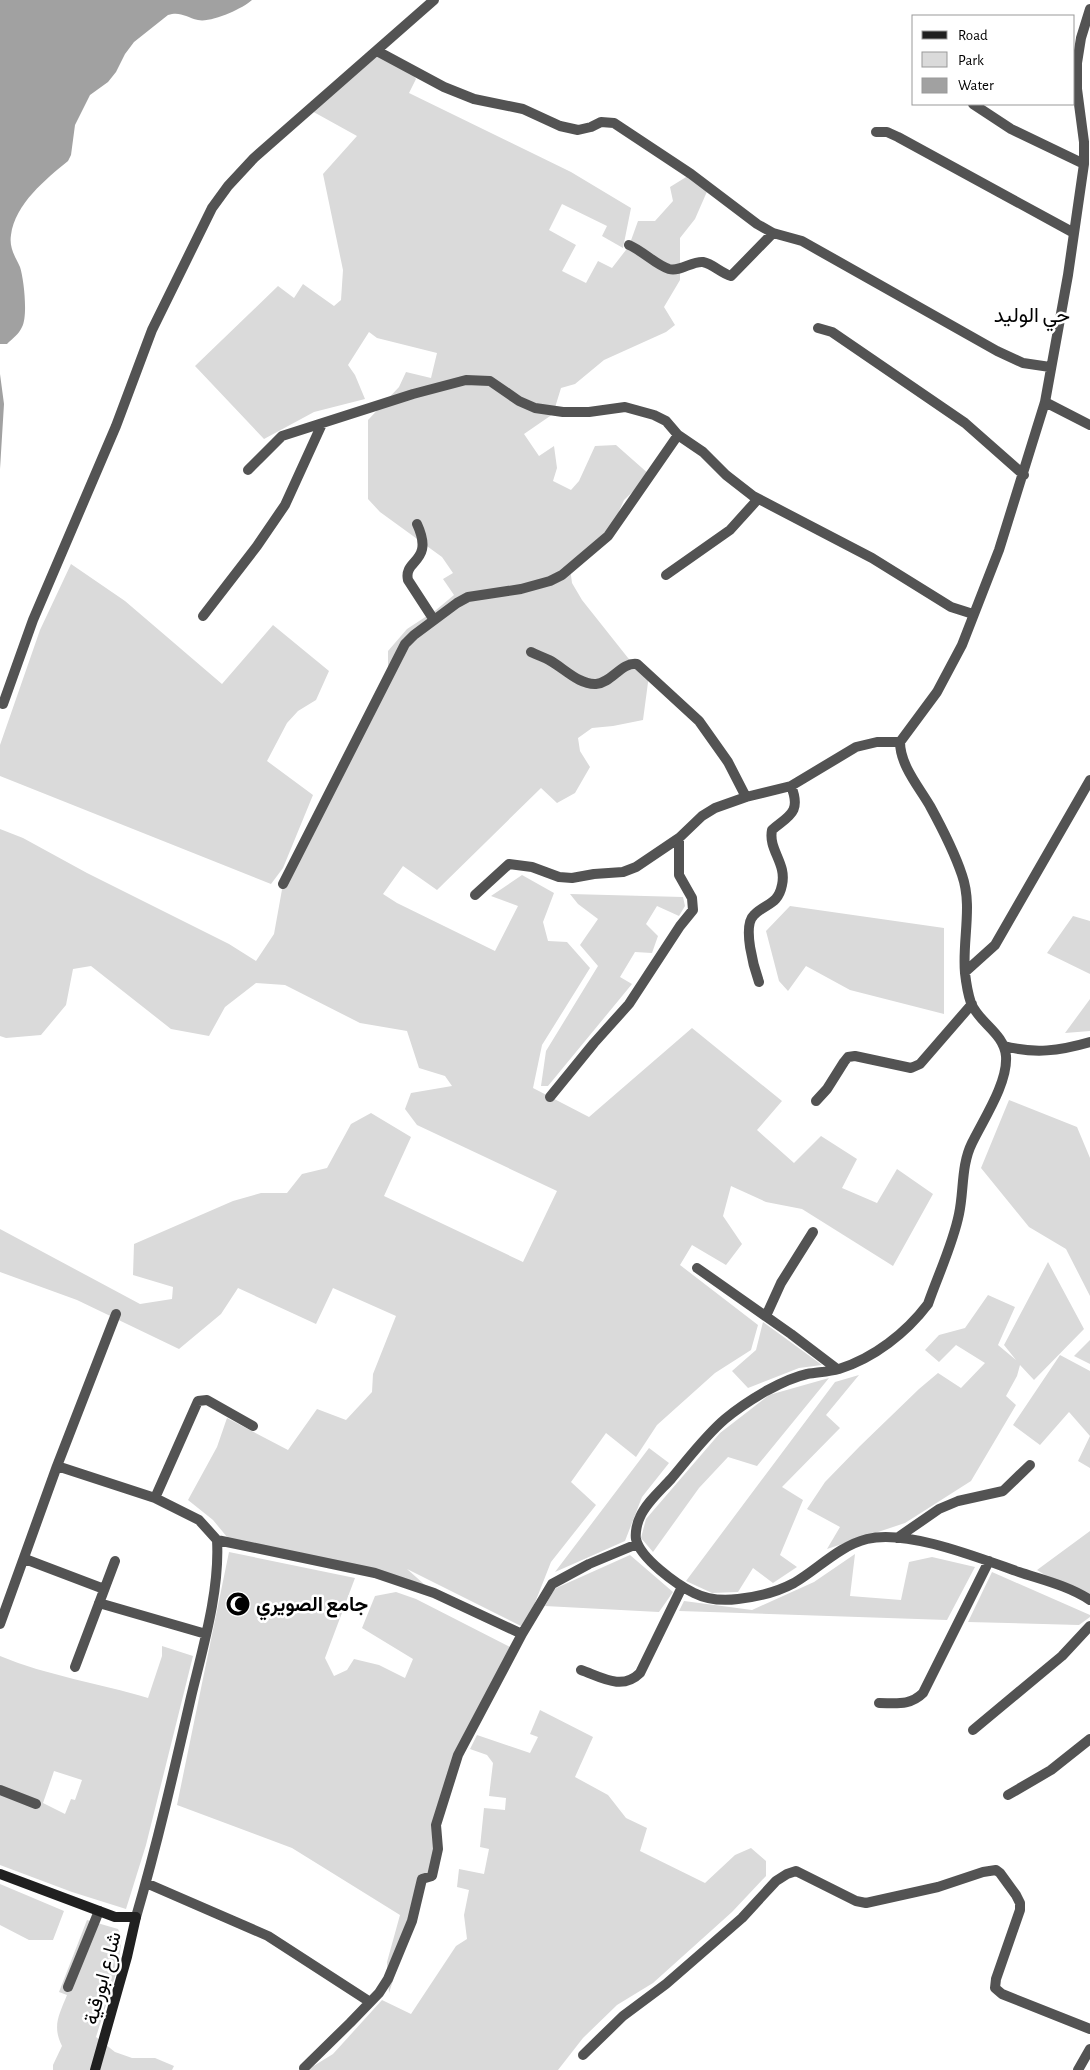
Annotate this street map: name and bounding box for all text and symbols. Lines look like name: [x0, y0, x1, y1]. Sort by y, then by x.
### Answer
legend: [912, 15, 1075, 105]
text: Road: [958, 28, 988, 43]
text: Park: [958, 53, 984, 68]
text: Water: [958, 78, 994, 93]
district label: حي الوليد: [994, 305, 1070, 332]
mosque icon: جامع الصويري: [225, 1591, 251, 1617]
place label: جامع الصويري: [256, 1595, 368, 1621]
street label: شارع ابورقية: [81, 1930, 128, 2028]

